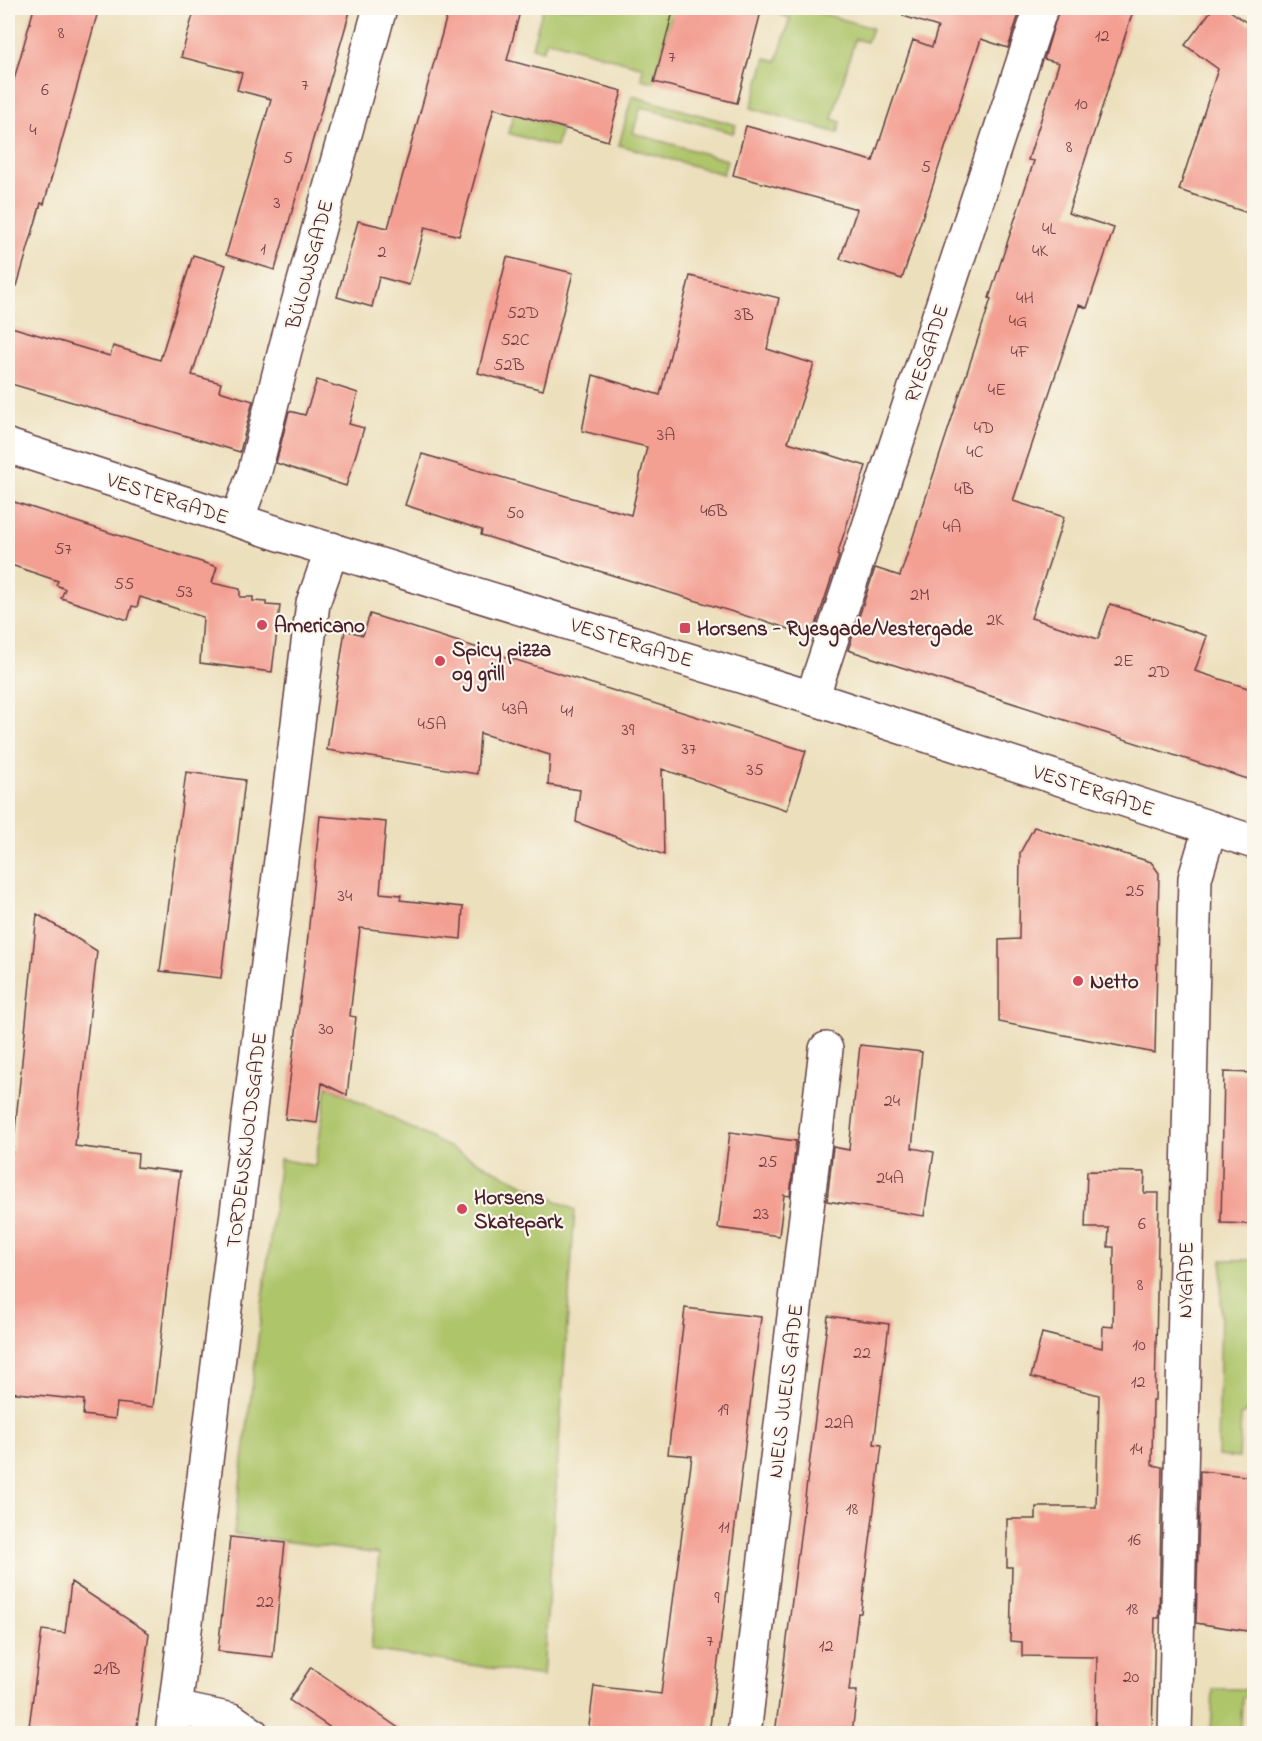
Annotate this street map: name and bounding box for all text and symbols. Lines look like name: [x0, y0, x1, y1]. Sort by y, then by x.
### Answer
house number: 8: [58, 21, 65, 47]
house number: 12: [1095, 24, 1109, 50]
house number: 7: [668, 45, 676, 71]
house number: 7: [301, 73, 309, 99]
house number: 6: [41, 78, 49, 104]
house number: 10: [1074, 92, 1088, 118]
house number: 4: [29, 118, 37, 144]
house number: 8: [1066, 135, 1073, 161]
house number: 5: [283, 146, 293, 172]
house number: 5: [921, 155, 931, 181]
house number: 3: [273, 191, 281, 217]
street label: BÜLOWSGADE: [279, 196, 343, 334]
house number: 4L: [1042, 217, 1056, 243]
house number: 1: [260, 237, 266, 263]
house number: 4K: [1032, 239, 1048, 265]
house number: 2: [378, 240, 387, 266]
house number: 4H: [1016, 286, 1034, 312]
house number: 52D: [507, 301, 539, 327]
street label: RYESGADE: [898, 301, 958, 407]
house number: 3B: [734, 303, 754, 329]
house number: 4G: [1009, 309, 1027, 335]
house number: 52C: [500, 328, 530, 354]
house number: 4F: [1010, 340, 1030, 366]
house number: 52B: [493, 353, 525, 379]
house number: 4E: [988, 378, 1006, 404]
house number: 4D: [974, 416, 994, 442]
house number: 3A: [657, 423, 675, 449]
house number: 4C: [966, 440, 984, 466]
street label: VESTERGADE: [101, 466, 232, 534]
house number: 4B: [954, 477, 974, 503]
house number: 46B: [700, 499, 728, 525]
house number: 50: [506, 501, 524, 527]
house number: 4A: [943, 515, 961, 541]
house number: 57: [54, 537, 72, 563]
house number: 55: [114, 572, 134, 598]
house number: 53: [175, 580, 193, 606]
house number: 2M: [910, 583, 930, 609]
house number: 2K: [986, 608, 1004, 634]
street label: VESTERGADE: [565, 611, 696, 677]
place label: Americano: [274, 612, 365, 642]
place label: Horsens - Ryesgade/Vestergade: [697, 615, 974, 647]
marker: Americano: [255, 618, 269, 632]
marker: Horsens - Ryesgade/Vestergade: [678, 621, 692, 635]
place label: Spicy pizza og grill: [452, 636, 551, 692]
house number: 2E: [1114, 649, 1134, 675]
marker: Spicy pizza og grill: [433, 654, 447, 668]
house number: 2D: [1148, 660, 1170, 686]
house number: 43A: [502, 697, 528, 723]
house number: 41: [560, 699, 574, 725]
house number: 45A: [418, 712, 446, 738]
house number: 39: [622, 718, 635, 744]
house number: 37: [682, 737, 697, 763]
house number: 35: [746, 758, 764, 784]
street label: VESTERGADE: [1027, 758, 1158, 826]
house number: 25: [1125, 879, 1145, 905]
house number: 34: [338, 884, 353, 910]
place label: Netto: [1090, 968, 1139, 998]
marker: Netto: [1071, 974, 1085, 988]
house number: 30: [318, 1017, 334, 1043]
street label: TORDENSKJOLDSGADE: [220, 1031, 276, 1250]
house number: 24: [884, 1089, 901, 1115]
house number: 25: [758, 1150, 778, 1176]
house number: 24A: [876, 1166, 904, 1192]
place label: Horsens Skatepark: [474, 1184, 564, 1238]
marker: Horsens Skatepark: [455, 1202, 469, 1216]
house number: 23: [753, 1202, 769, 1228]
house number: 6: [1138, 1212, 1146, 1238]
street label: NYGADE: [1171, 1241, 1203, 1319]
house number: 8: [1137, 1273, 1144, 1299]
street label: NIELS JUELS GADE: [761, 1302, 813, 1480]
house number: 10: [1132, 1333, 1146, 1359]
house number: 22: [853, 1341, 871, 1367]
house number: 12: [1131, 1370, 1145, 1396]
house number: 19: [717, 1398, 729, 1424]
house number: 22A: [825, 1411, 853, 1437]
house number: 14: [1129, 1437, 1143, 1463]
house number: 18: [846, 1497, 858, 1523]
house number: 11: [718, 1515, 730, 1541]
house number: 16: [1127, 1528, 1141, 1554]
house number: 9: [714, 1586, 720, 1612]
house number: 22: [256, 1590, 274, 1616]
house number: 18: [1126, 1597, 1138, 1623]
house number: 7: [706, 1629, 714, 1655]
house number: 12: [819, 1634, 833, 1660]
house number: 21B: [94, 1657, 120, 1683]
house number: 20: [1123, 1665, 1140, 1691]

